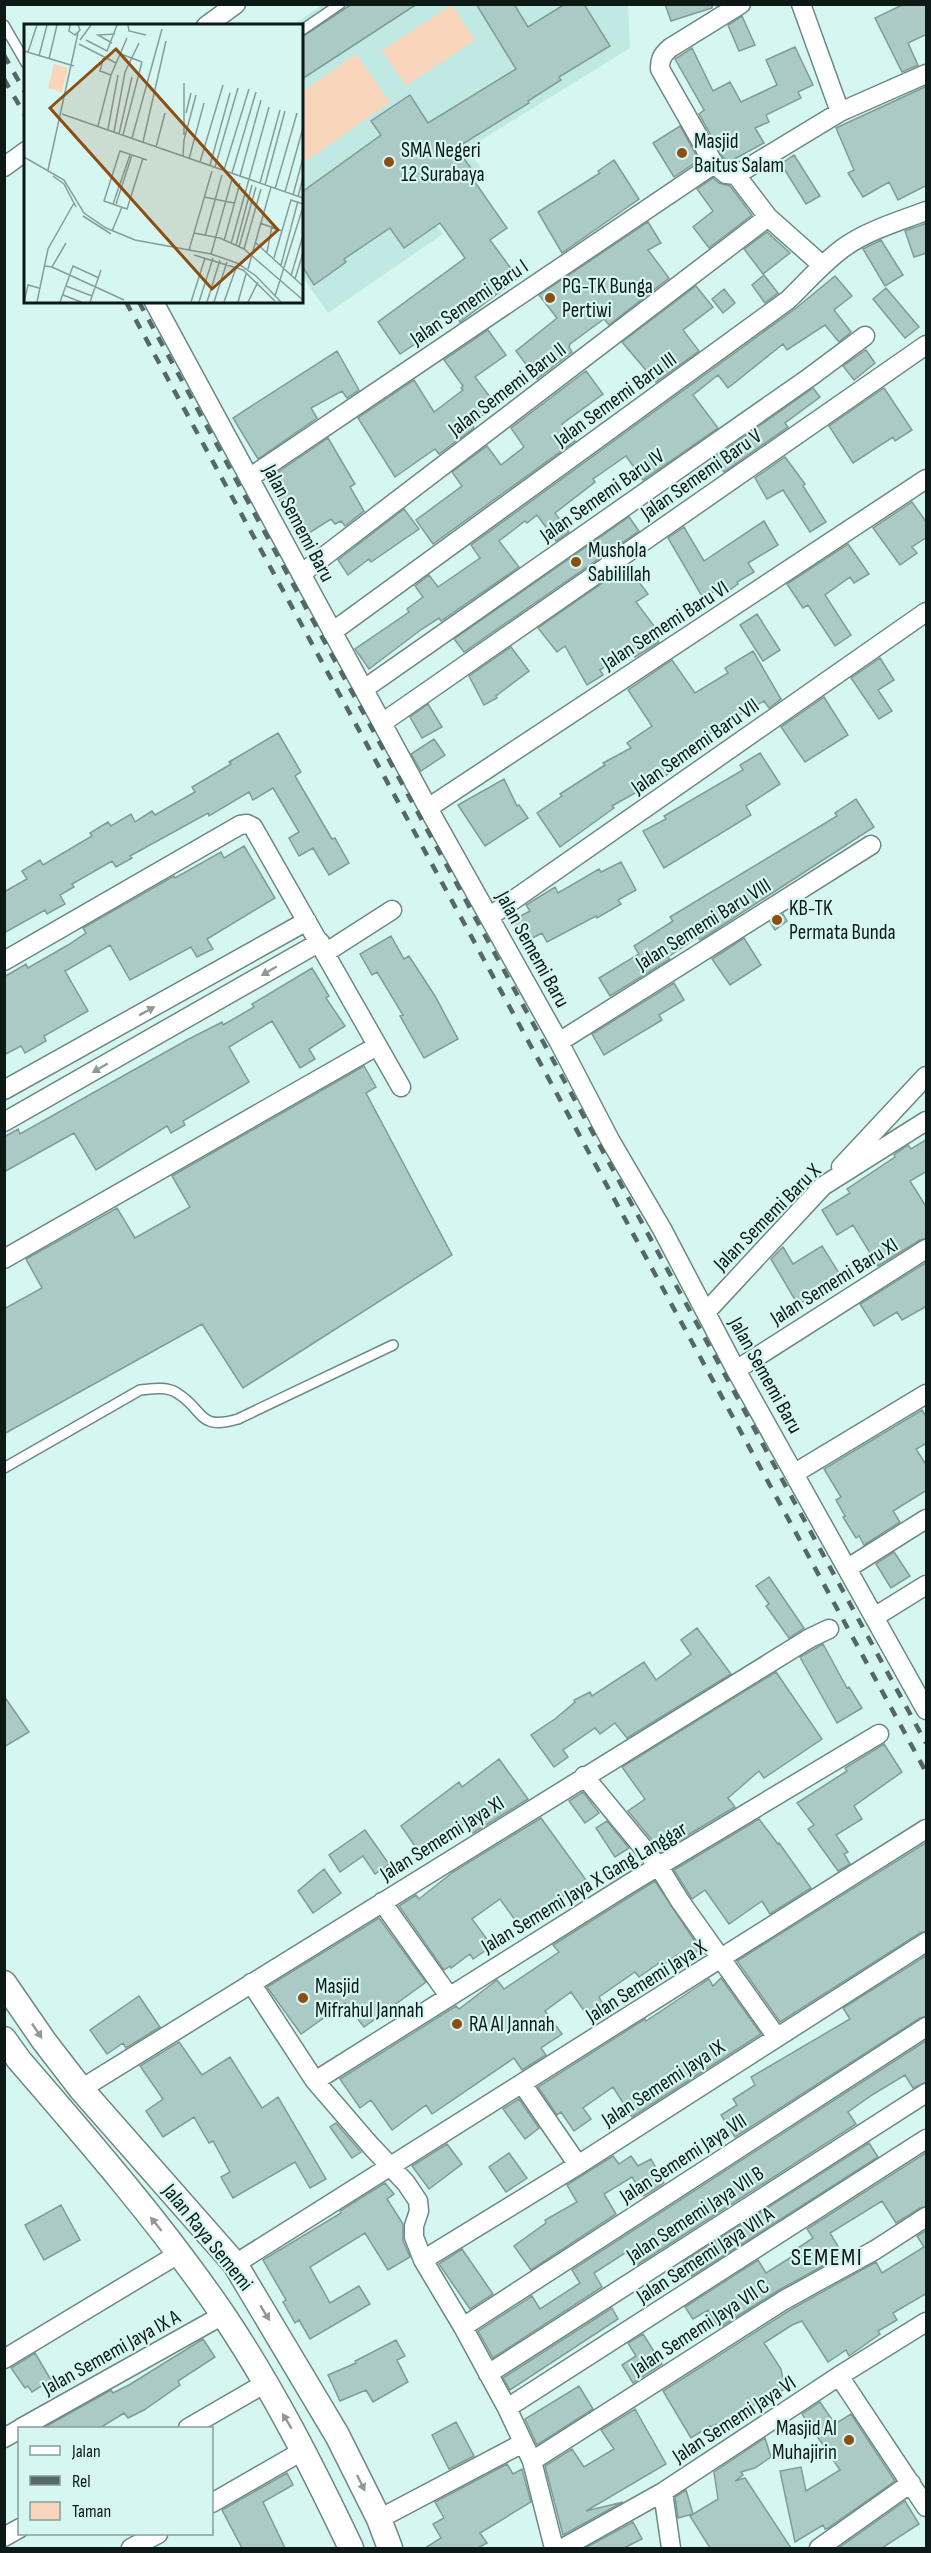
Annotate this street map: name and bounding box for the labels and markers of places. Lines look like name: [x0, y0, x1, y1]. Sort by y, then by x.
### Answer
place label: Masjid Baitus Salam: [694, 129, 784, 178]
place label: SMA Negeri 12 Surabaya: [401, 138, 485, 187]
marker: Masjid Baitus Salam: [675, 146, 689, 160]
marker: SMA Negeri 12 Surabaya: [382, 155, 396, 169]
place label: PG-TK Bunga Pertiwi: [562, 274, 653, 323]
marker: PG-TK Bunga Pertiwi: [543, 291, 557, 305]
place label: Mushola Sabilillah: [588, 538, 651, 587]
marker: Mushola Sabilillah: [569, 555, 583, 569]
place label: KB-TK Permata Bunda: [789, 896, 896, 945]
marker: KB-TK Permata Bunda: [770, 913, 784, 927]
place label: Masjid Mifrahul Jannah: [315, 1974, 424, 2023]
marker: Masjid Mifrahul Jannah: [296, 1991, 310, 2005]
place label: RA Al Jannah: [469, 2012, 555, 2037]
marker: RA Al Jannah: [450, 2017, 464, 2031]
place label: Masjid Al Muhajirin: [772, 2416, 837, 2465]
marker: Masjid Al Muhajirin: [842, 2433, 856, 2447]

